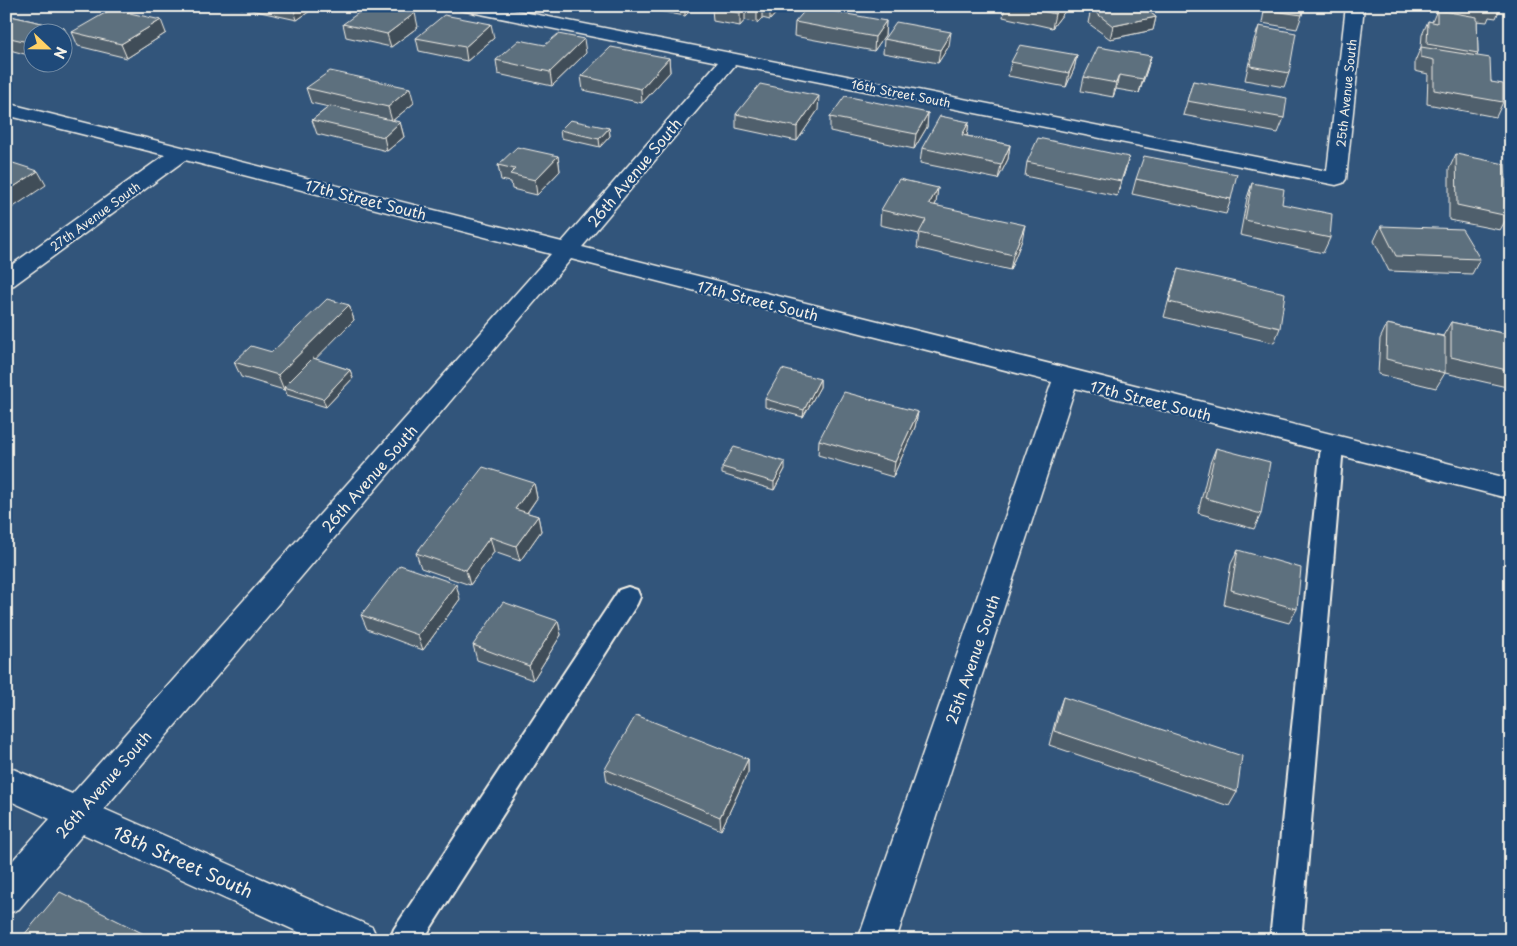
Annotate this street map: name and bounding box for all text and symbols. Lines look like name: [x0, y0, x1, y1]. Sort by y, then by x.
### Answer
north arrow: [22, 22, 72, 72]
street label: 25th Avenue South: [1331, 38, 1361, 148]
text: N: [49, 44, 72, 62]
street label: 16th Street South: [850, 75, 952, 111]
street label: 26th Avenue South: [582, 113, 686, 231]
street label: 17th Street South: [303, 173, 429, 225]
street label: 27th Avenue South: [46, 177, 144, 255]
street label: 17th Street South: [695, 274, 821, 326]
street label: 17th Street South: [1088, 374, 1214, 426]
street label: 26th Avenue South: [316, 419, 422, 537]
street label: 25th Avenue South: [939, 591, 1005, 727]
street label: 26th Avenue South: [50, 725, 156, 843]
street label: 18th Street South: [108, 818, 258, 904]

